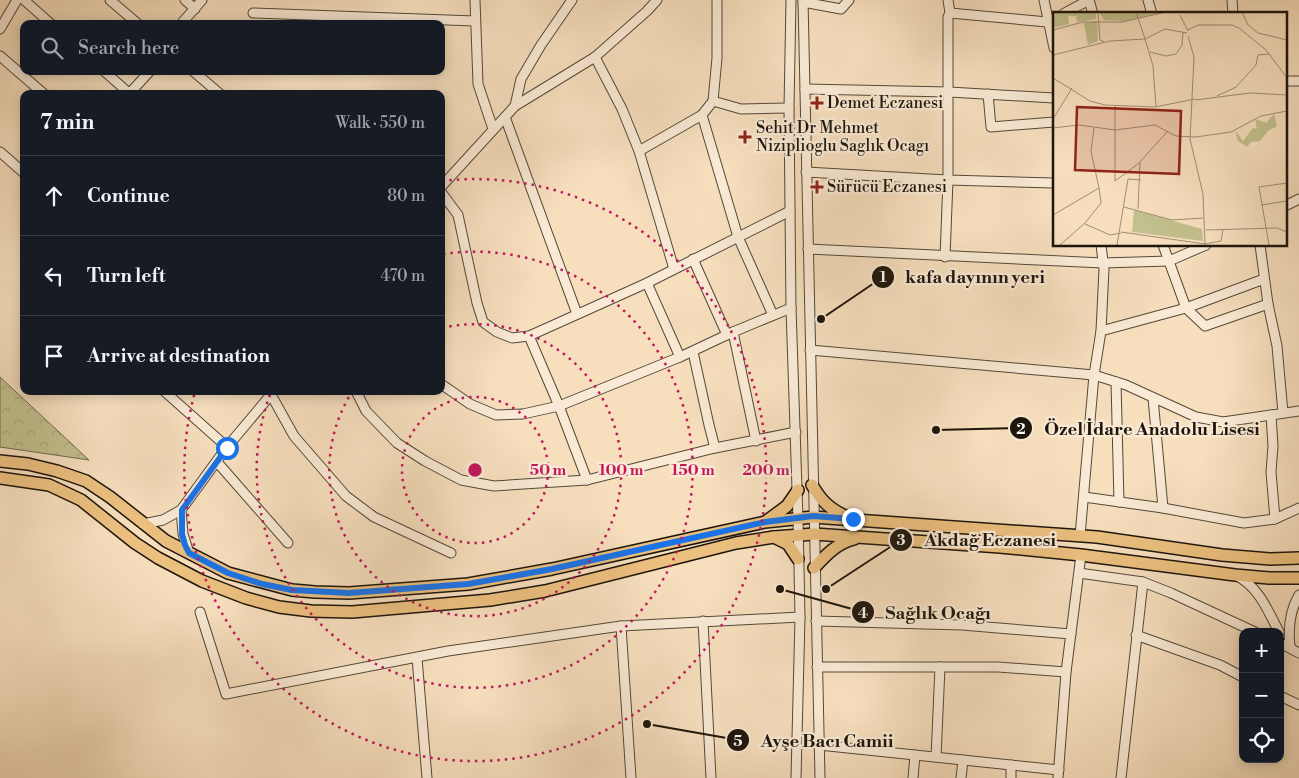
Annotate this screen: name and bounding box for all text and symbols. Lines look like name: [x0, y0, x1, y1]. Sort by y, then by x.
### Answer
inset map: [1053, 12, 1286, 246]
search box: [20, 20, 445, 75]
icon: search: [38, 34, 66, 62]
text: Search here: [78, 36, 179, 60]
place label: Demet Eczanesi: [827, 93, 943, 113]
marker: Demet Eczanesi: [811, 97, 823, 109]
text: 7 min: [40, 110, 94, 136]
text: Walk · 550 m: [336, 113, 425, 133]
place label: Sehit Dr Mehmet Niziplioglu Saglık Ocagı: [756, 118, 929, 156]
marker: Sehit Dr Mehmet Niziplioglu Saglık Ocagı: [738, 130, 752, 144]
place label: Sürücü Eczanesi: [827, 177, 947, 197]
marker: Sürücü Eczanesi: [811, 181, 823, 193]
icon: ahead: [40, 182, 68, 210]
text: Continue: [87, 184, 170, 208]
text: 80 m: [387, 186, 425, 206]
callout: kafa dayının yeri: [870, 260, 1055, 293]
icon: left: [40, 262, 68, 290]
text: Turn left: [87, 264, 166, 288]
text: 470 m: [381, 266, 425, 286]
text: kafa dayının yeri: [905, 266, 1045, 289]
text: 1: [879, 268, 887, 287]
icon: arrive: [40, 342, 68, 370]
text: Arrive at destination: [87, 344, 270, 368]
callout: Özel İdare Anadolu Lisesi: [1009, 412, 1270, 445]
text: Özel İdare Anadolu Lisesi: [1044, 418, 1260, 441]
text: 2: [1016, 420, 1026, 439]
route start: [216, 437, 239, 460]
centre of rings: [466, 461, 484, 479]
text: 50 m: [530, 461, 566, 480]
text: 100 m: [599, 461, 644, 480]
text: 150 m: [671, 461, 715, 480]
text: 200 m: [742, 461, 790, 480]
route end: [842, 508, 865, 531]
callout: Akdağ Eczanesi: [889, 523, 1066, 556]
text: Akdağ Eczanesi: [923, 529, 1056, 552]
text: 3: [896, 531, 906, 550]
callout: Sağlık Ocağı: [850, 596, 1001, 629]
text: Sağlık Ocağı: [885, 602, 991, 625]
text: 4: [858, 604, 868, 623]
map controls: [1239, 628, 1284, 763]
button: +: [1239, 628, 1284, 673]
button: −: [1239, 673, 1284, 718]
button: locate: [1239, 718, 1284, 763]
callout: Ayşe Bacı Camii: [725, 724, 904, 757]
text: Ayşe Bacı Camii: [759, 730, 894, 753]
text: 5: [733, 732, 743, 751]

